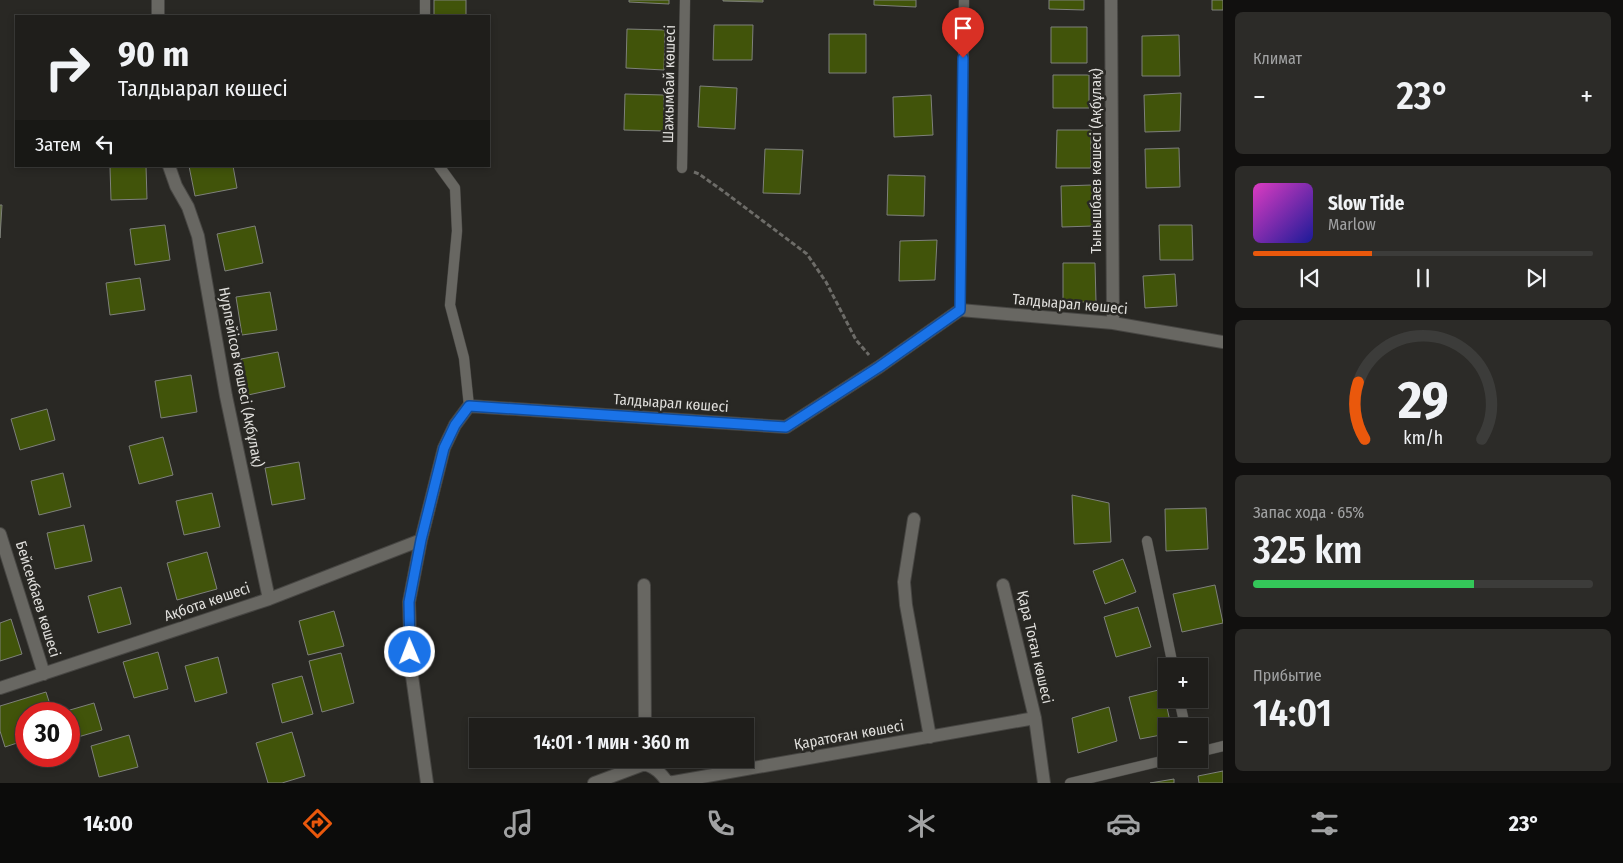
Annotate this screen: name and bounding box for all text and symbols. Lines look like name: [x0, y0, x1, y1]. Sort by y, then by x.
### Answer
pin: [942, 7, 984, 58]
icon: arrive: [949, 14, 977, 42]
street label: Шажымбай көшесі: [659, 25, 679, 143]
text: 90 m: [118, 33, 189, 75]
icon: right: [35, 35, 100, 100]
text: Климат: [1253, 49, 1302, 68]
street label: Тынышбаев көшесі (Ақбұлақ): [1087, 68, 1105, 254]
text: 23°: [1396, 73, 1449, 119]
text: Талдыарал көшесі: [118, 75, 288, 102]
text: −: [1253, 80, 1266, 113]
text: +: [1580, 80, 1593, 113]
icon: left: [91, 130, 119, 158]
text: Затем: [35, 133, 81, 156]
text: Slow Tide: [1328, 192, 1404, 215]
text: Marlow: [1328, 215, 1376, 234]
icon: previous: [1296, 264, 1324, 292]
icon: pause: [1409, 264, 1437, 292]
icon: next: [1522, 264, 1550, 292]
street label: Нурпейісов көшесі (Ақбұлақ): [215, 285, 267, 469]
street label: Талдыарал көшесі: [1012, 290, 1128, 318]
text: 29: [1397, 369, 1448, 432]
street label: Талдыарал көшесі: [613, 390, 729, 416]
text: km/h: [1403, 427, 1443, 449]
text: Запас хода · 65%: [1253, 503, 1364, 522]
text: 325 km: [1253, 527, 1362, 573]
street label: Бейсекбаев көшесі: [12, 539, 64, 659]
street label: Ақбота көшесі: [162, 579, 252, 625]
street label: Қара Тоған көшесі: [1013, 589, 1057, 705]
position arrow: [383, 625, 435, 677]
map controls: [1158, 658, 1208, 768]
button: +: [1158, 658, 1208, 708]
text: Прибытие: [1253, 666, 1322, 685]
text: 14:01: [1253, 690, 1332, 736]
speed limit sign: 30: [15, 702, 80, 767]
street label: Қаратоған көшесі: [793, 716, 905, 754]
button: −: [1158, 718, 1208, 768]
text: 14:01 · 1 мин · 360 m: [533, 731, 690, 754]
icon: directions: [300, 806, 335, 841]
icon: music: [501, 806, 536, 841]
icon: phone: [703, 806, 738, 841]
icon: climate: [904, 806, 939, 841]
icon: car: [1106, 806, 1141, 841]
icon: filters: [1307, 806, 1342, 841]
text: 14:00: [83, 810, 133, 837]
text: 23°: [1509, 810, 1540, 837]

